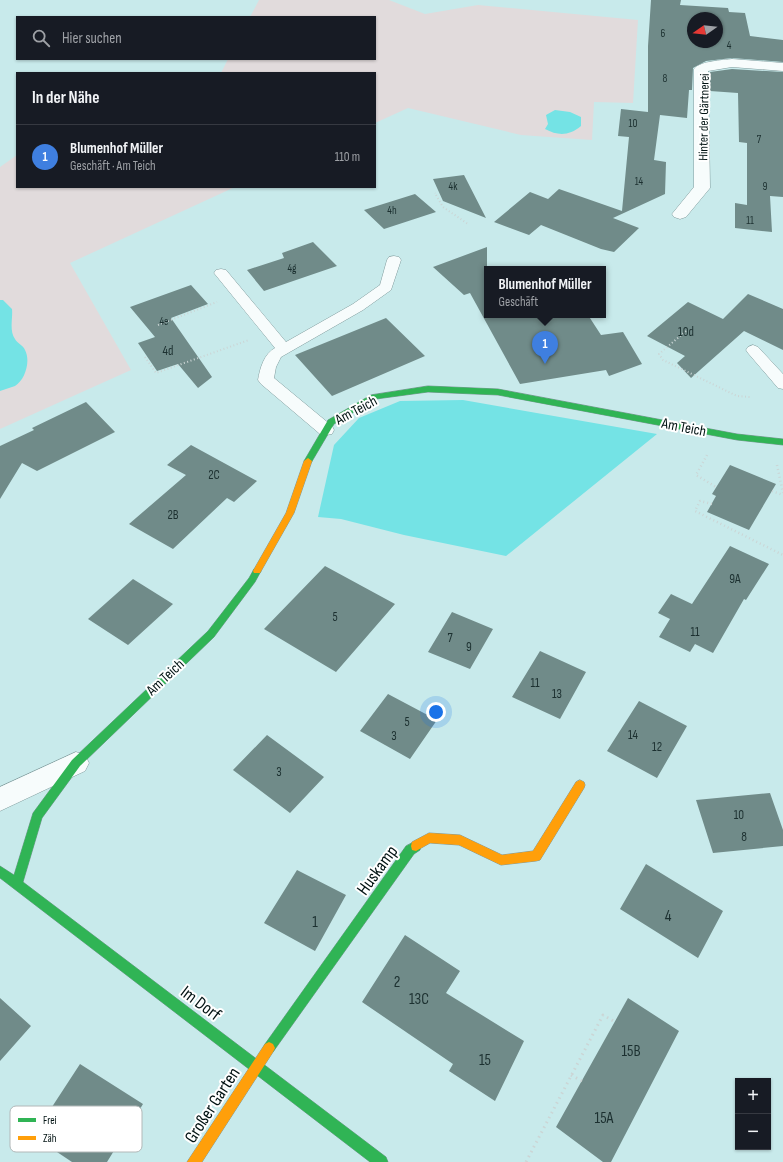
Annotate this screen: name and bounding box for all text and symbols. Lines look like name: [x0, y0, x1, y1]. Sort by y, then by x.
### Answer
north arrow: [687, 12, 723, 48]
search box: [16, 16, 376, 60]
icon: search: [30, 27, 52, 49]
house number: 6: [661, 27, 666, 40]
text: Hier suchen: [62, 29, 122, 48]
house number: 4: [727, 39, 732, 52]
house number: 8: [663, 72, 668, 85]
street label: Hinter der Gärtnerei: [695, 73, 713, 161]
text: In der Nähe: [32, 88, 99, 108]
house number: 10: [629, 117, 637, 130]
house number: 7: [757, 133, 762, 146]
text: Blumenhof Müller: [70, 139, 163, 158]
text: 1: [42, 149, 48, 165]
text: 110 m: [335, 149, 360, 165]
text: Geschäft · Am Teich: [70, 158, 156, 174]
house number: 14: [635, 175, 644, 188]
house number: 4k: [449, 180, 458, 193]
house number: 9: [763, 180, 768, 193]
house number: 4h: [387, 204, 397, 217]
house number: 11: [746, 214, 754, 227]
house number: 4g: [288, 262, 297, 275]
popup: [484, 266, 606, 318]
text: Blumenhof Müller: [498, 275, 592, 294]
text: Geschäft: [498, 294, 538, 310]
house number: 4e: [159, 315, 169, 328]
house number: 10d: [678, 324, 694, 340]
pin: 1: [532, 331, 558, 364]
house number: 4d: [163, 343, 173, 359]
street label: Am Teich: [331, 391, 381, 430]
street label: Am Teich: [659, 414, 708, 441]
house number: 2C: [208, 467, 220, 483]
house number: 2B: [167, 507, 179, 523]
house number: 9A: [729, 571, 741, 587]
house number: 5: [332, 609, 338, 625]
house number: 11: [690, 624, 700, 640]
house number: 7: [447, 630, 453, 646]
house number: 9: [466, 639, 472, 655]
street label: Am Teich: [142, 655, 188, 700]
house number: 11: [530, 675, 540, 691]
house number: 13: [552, 686, 562, 702]
your location: [426, 702, 446, 722]
house number: 5: [404, 714, 410, 730]
house number: 14: [628, 727, 639, 743]
house number: 3: [391, 728, 397, 744]
house number: 12: [652, 739, 662, 755]
house number: 3: [276, 764, 282, 780]
house number: 10: [734, 807, 744, 823]
house number: 8: [741, 829, 747, 845]
street label: Huskamp: [352, 841, 402, 899]
house number: 4: [665, 907, 672, 926]
house number: 1: [312, 913, 318, 932]
house number: 2: [394, 973, 400, 992]
street label: Im Dorf: [176, 981, 226, 1026]
house number: 13C: [409, 990, 429, 1009]
house number: 15B: [621, 1042, 641, 1061]
house number: 15: [479, 1051, 491, 1070]
street label: Großer Garten: [180, 1064, 245, 1147]
map controls: [735, 1078, 771, 1150]
button: +: [735, 1078, 771, 1114]
legend: [10, 1106, 142, 1152]
house number: 15A: [595, 1109, 614, 1128]
text: Frei: [43, 1114, 57, 1127]
button: −: [735, 1114, 771, 1150]
text: Zäh: [43, 1132, 57, 1145]

